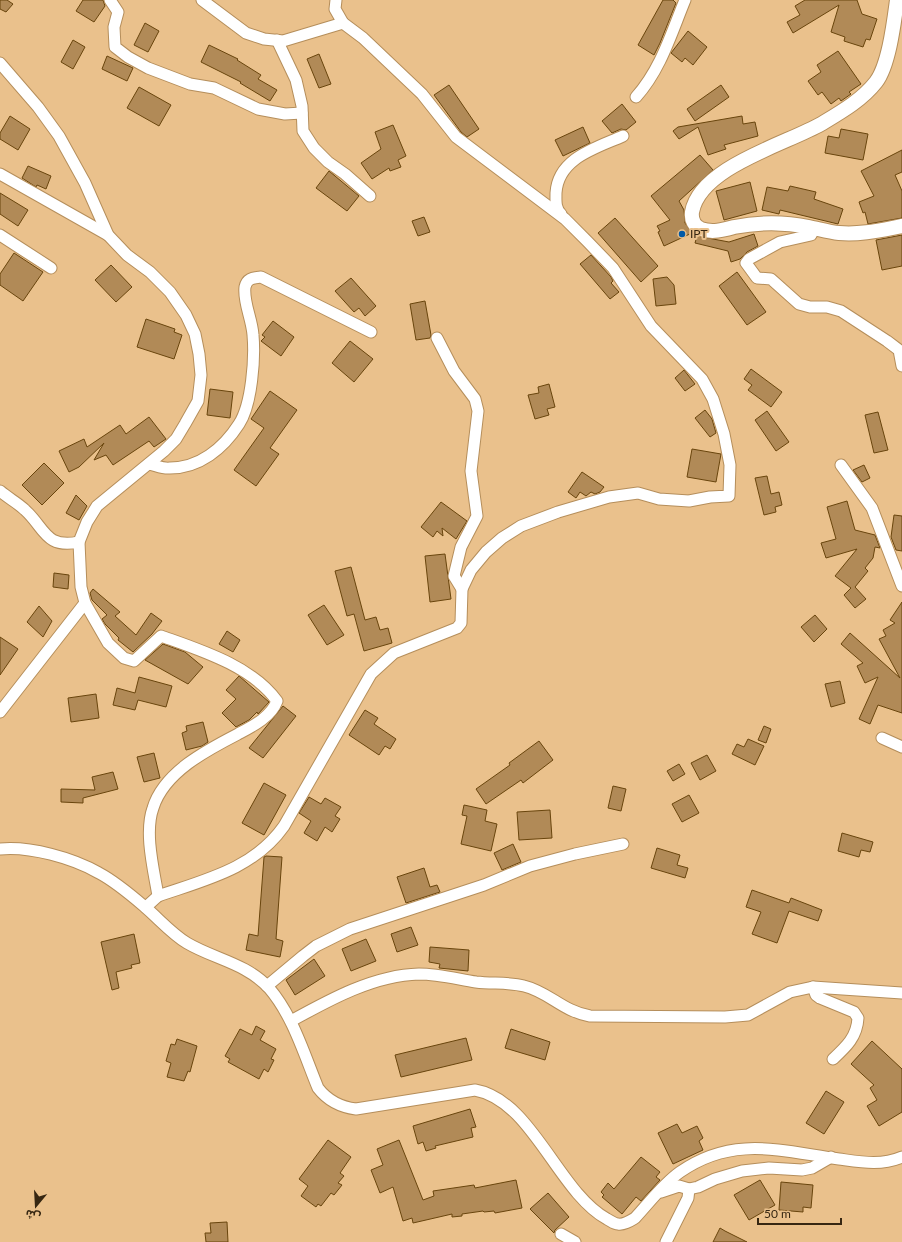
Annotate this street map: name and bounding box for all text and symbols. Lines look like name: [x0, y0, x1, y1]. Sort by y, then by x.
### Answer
place label: IPT: [690, 226, 708, 241]
marker: IPT: [677, 229, 687, 239]
north arrow: [16, 1186, 56, 1226]
scale bar: [758, 1200, 841, 1226]
text: 50 m: [764, 1206, 791, 1221]
text: ش: [24, 1207, 42, 1224]

